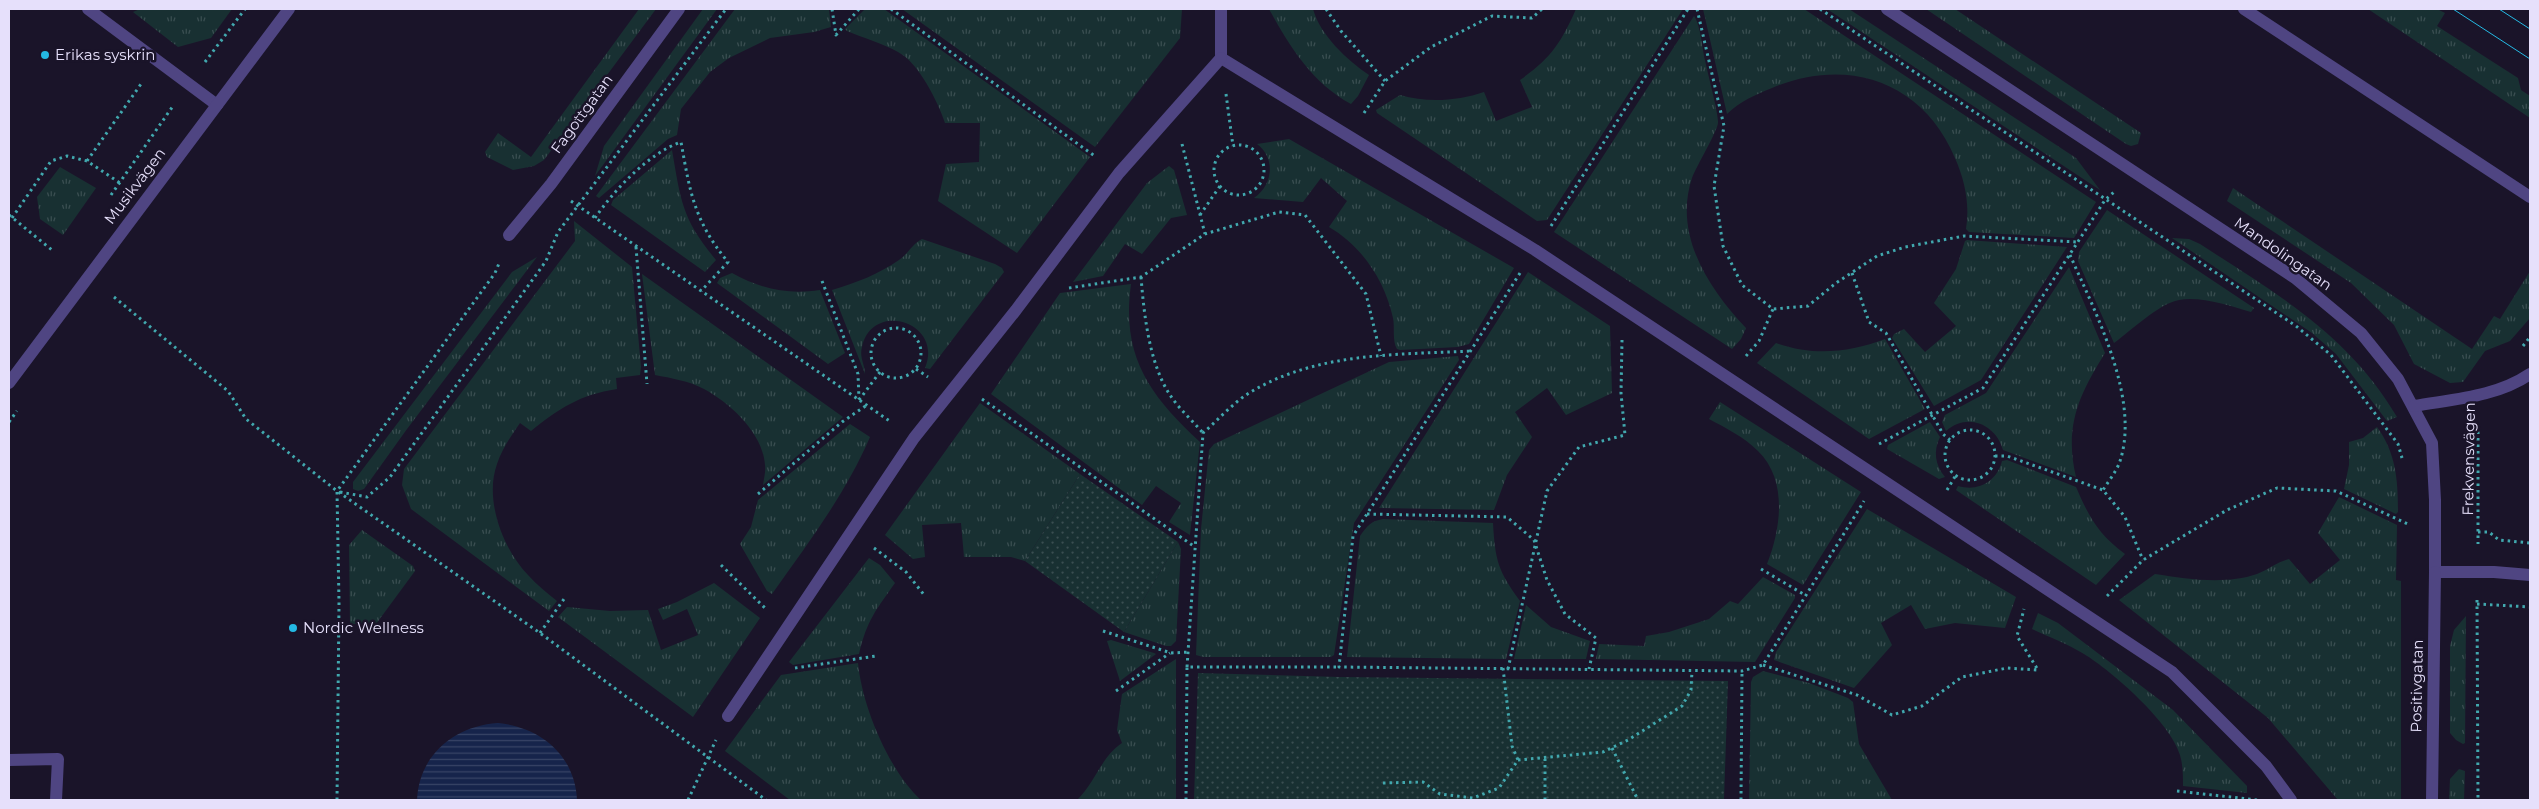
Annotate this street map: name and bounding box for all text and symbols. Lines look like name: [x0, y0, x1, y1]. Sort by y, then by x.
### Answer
place label: Erikas syskrin: [55, 45, 156, 64]
marker: Erikas syskrin: [39, 49, 51, 61]
street label: Fagottgatan: [546, 70, 617, 157]
street label: Musikvägen: [100, 144, 169, 228]
street label: Mandolingatan: [2231, 213, 2336, 294]
street label: Frekvensvägen: [2458, 402, 2479, 516]
place label: Nordic Wellness: [303, 618, 424, 637]
marker: Nordic Wellness: [287, 622, 299, 634]
street label: Positivgatan: [2406, 639, 2427, 733]

